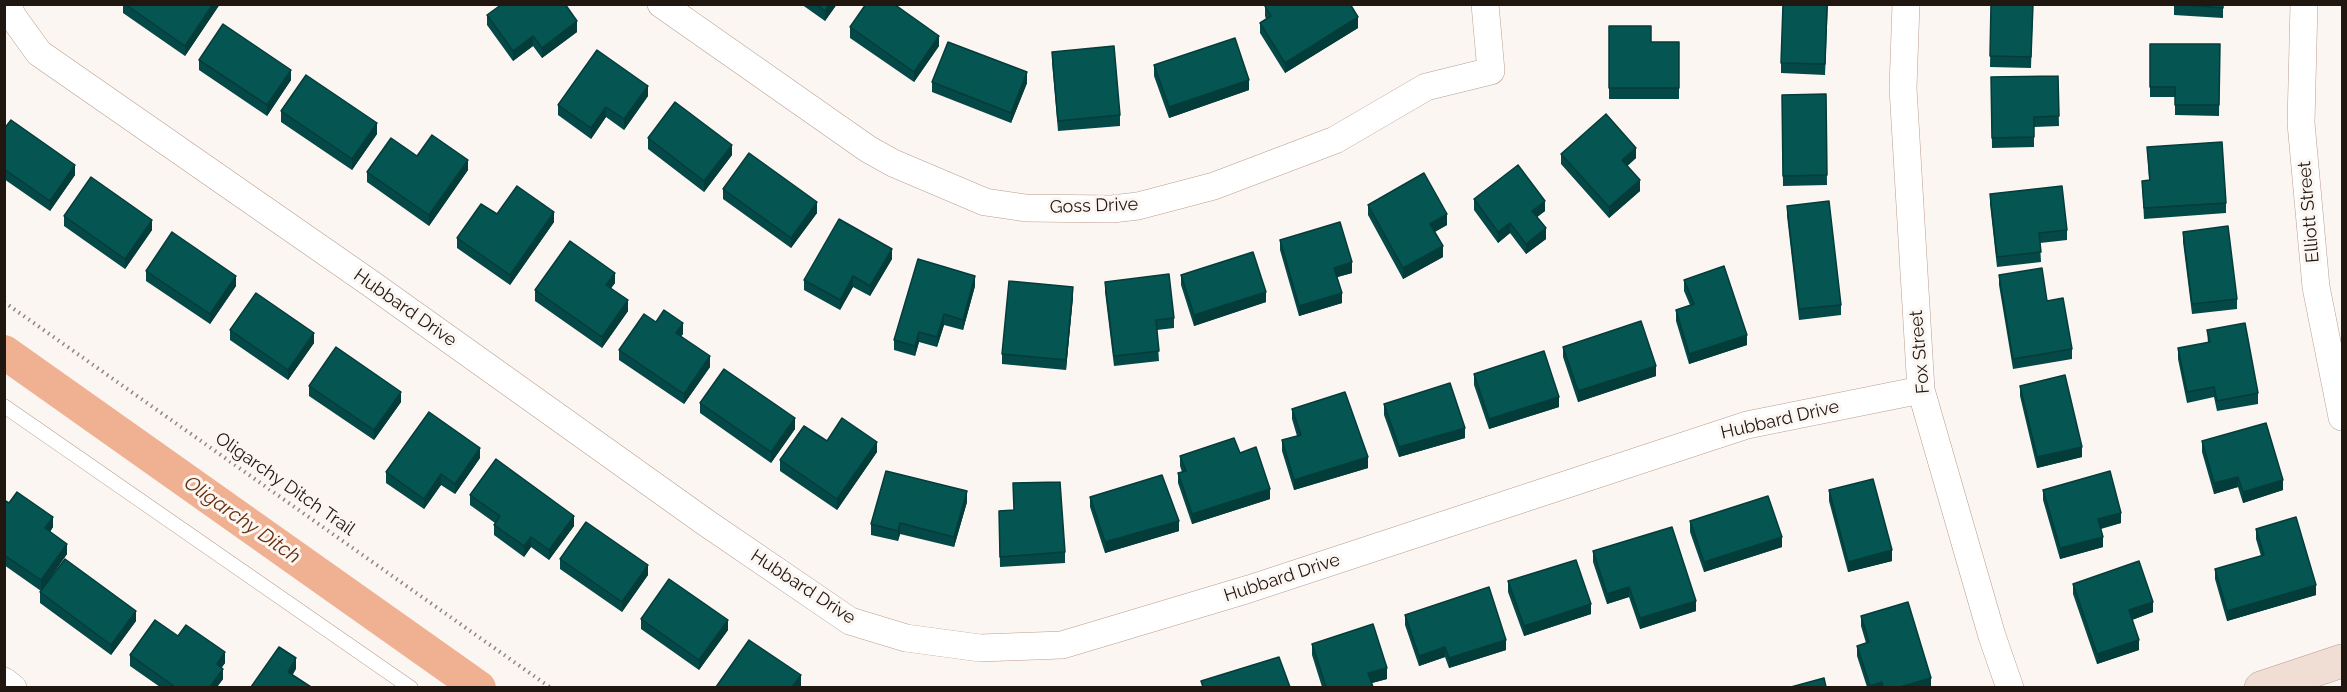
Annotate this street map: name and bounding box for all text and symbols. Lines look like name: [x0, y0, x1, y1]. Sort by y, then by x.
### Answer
street label: Elliott Street: [2294, 160, 2324, 264]
street label: Goss Drive: [1049, 194, 1139, 218]
street label: Hubbard Drive: [349, 265, 461, 351]
street label: Fox Street: [1906, 309, 1934, 395]
street label: Hubbard Drive: [1719, 396, 1841, 444]
street label: Oligarchy Ditch Trail: [211, 428, 359, 540]
water label: Oligarchy Ditch: [179, 471, 305, 569]
street label: Hubbard Drive: [746, 545, 860, 629]
street label: Hubbard Drive: [1221, 549, 1343, 607]

